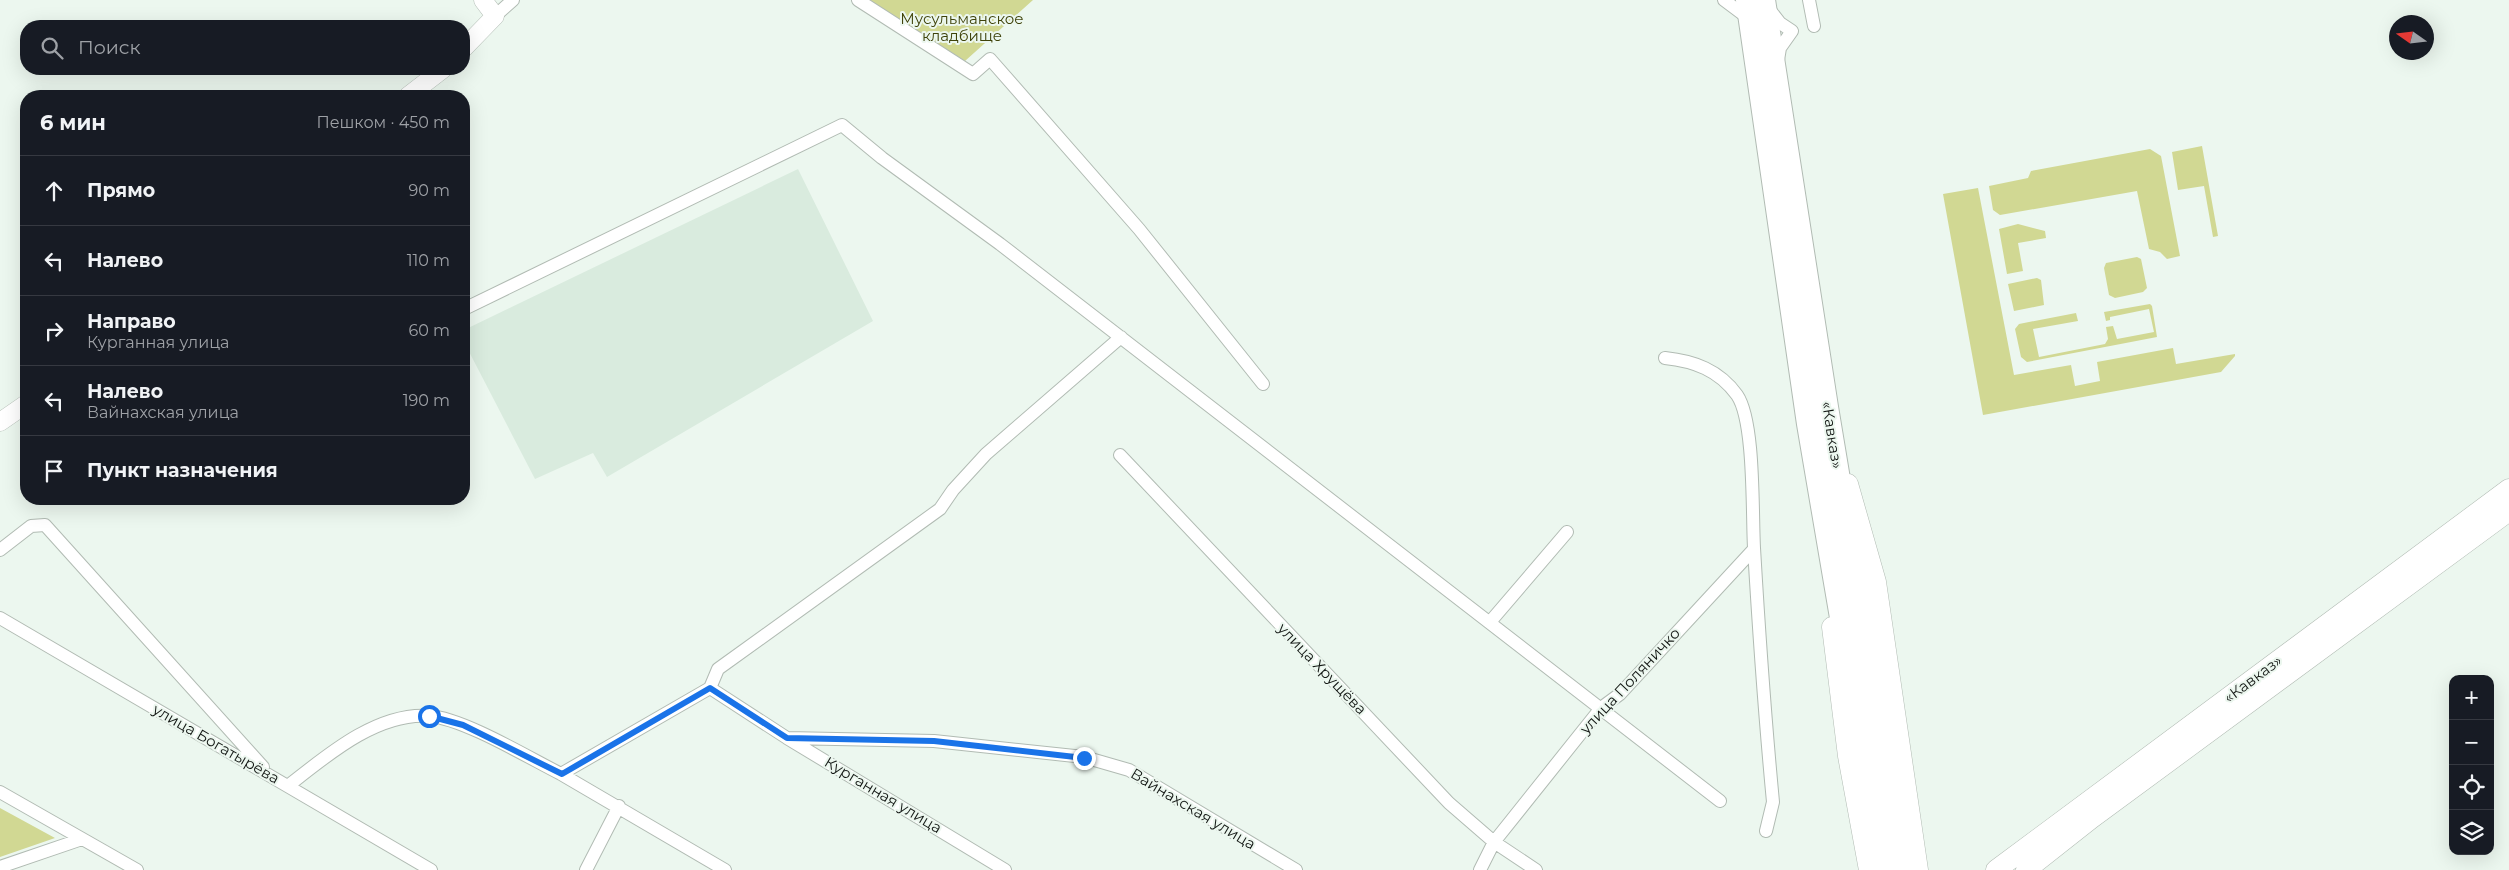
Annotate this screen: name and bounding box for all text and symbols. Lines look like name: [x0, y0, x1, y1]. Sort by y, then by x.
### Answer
park label: Мусульманское кладбище: [900, 9, 1024, 45]
north arrow: [2389, 15, 2434, 60]
search box: [20, 20, 470, 75]
icon: search: [38, 34, 66, 62]
text: Поиск: [78, 36, 141, 59]
text: 6 мин: [40, 110, 106, 135]
text: Пешком · 450 m: [316, 113, 450, 132]
icon: ahead: [40, 177, 68, 205]
text: Прямо: [87, 179, 155, 202]
text: 90 m: [408, 181, 450, 200]
icon: left: [40, 247, 68, 275]
text: Налево: [87, 249, 163, 272]
text: 110 m: [407, 251, 450, 270]
text: Направо: [87, 310, 176, 333]
icon: right: [40, 317, 68, 345]
text: 60 m: [408, 321, 450, 340]
text: Курганная улица: [87, 333, 229, 352]
text: Налево: [87, 380, 163, 403]
icon: left: [40, 387, 68, 415]
text: 190 m: [403, 391, 450, 410]
street label: «Кавказ»: [1818, 400, 1847, 470]
text: Вайнахская улица: [87, 403, 239, 422]
icon: arrive: [40, 457, 68, 485]
text: Пункт назначения: [87, 459, 278, 482]
street label: улица Хрущёва: [1273, 618, 1371, 718]
street label: улица Поляничко: [1575, 623, 1684, 739]
street label: «Кавказ»: [2220, 651, 2285, 707]
map controls: [2449, 675, 2494, 855]
button: +: [2449, 675, 2494, 720]
street label: улица Богатырёва: [149, 699, 283, 788]
route start: [418, 705, 441, 728]
button: −: [2449, 720, 2494, 765]
route end: [1073, 747, 1096, 770]
street label: Курганная улица: [821, 752, 945, 837]
street label: Вайнахская улица: [1127, 764, 1259, 853]
button: locate: [2449, 765, 2494, 810]
button: layers: [2449, 810, 2494, 855]

